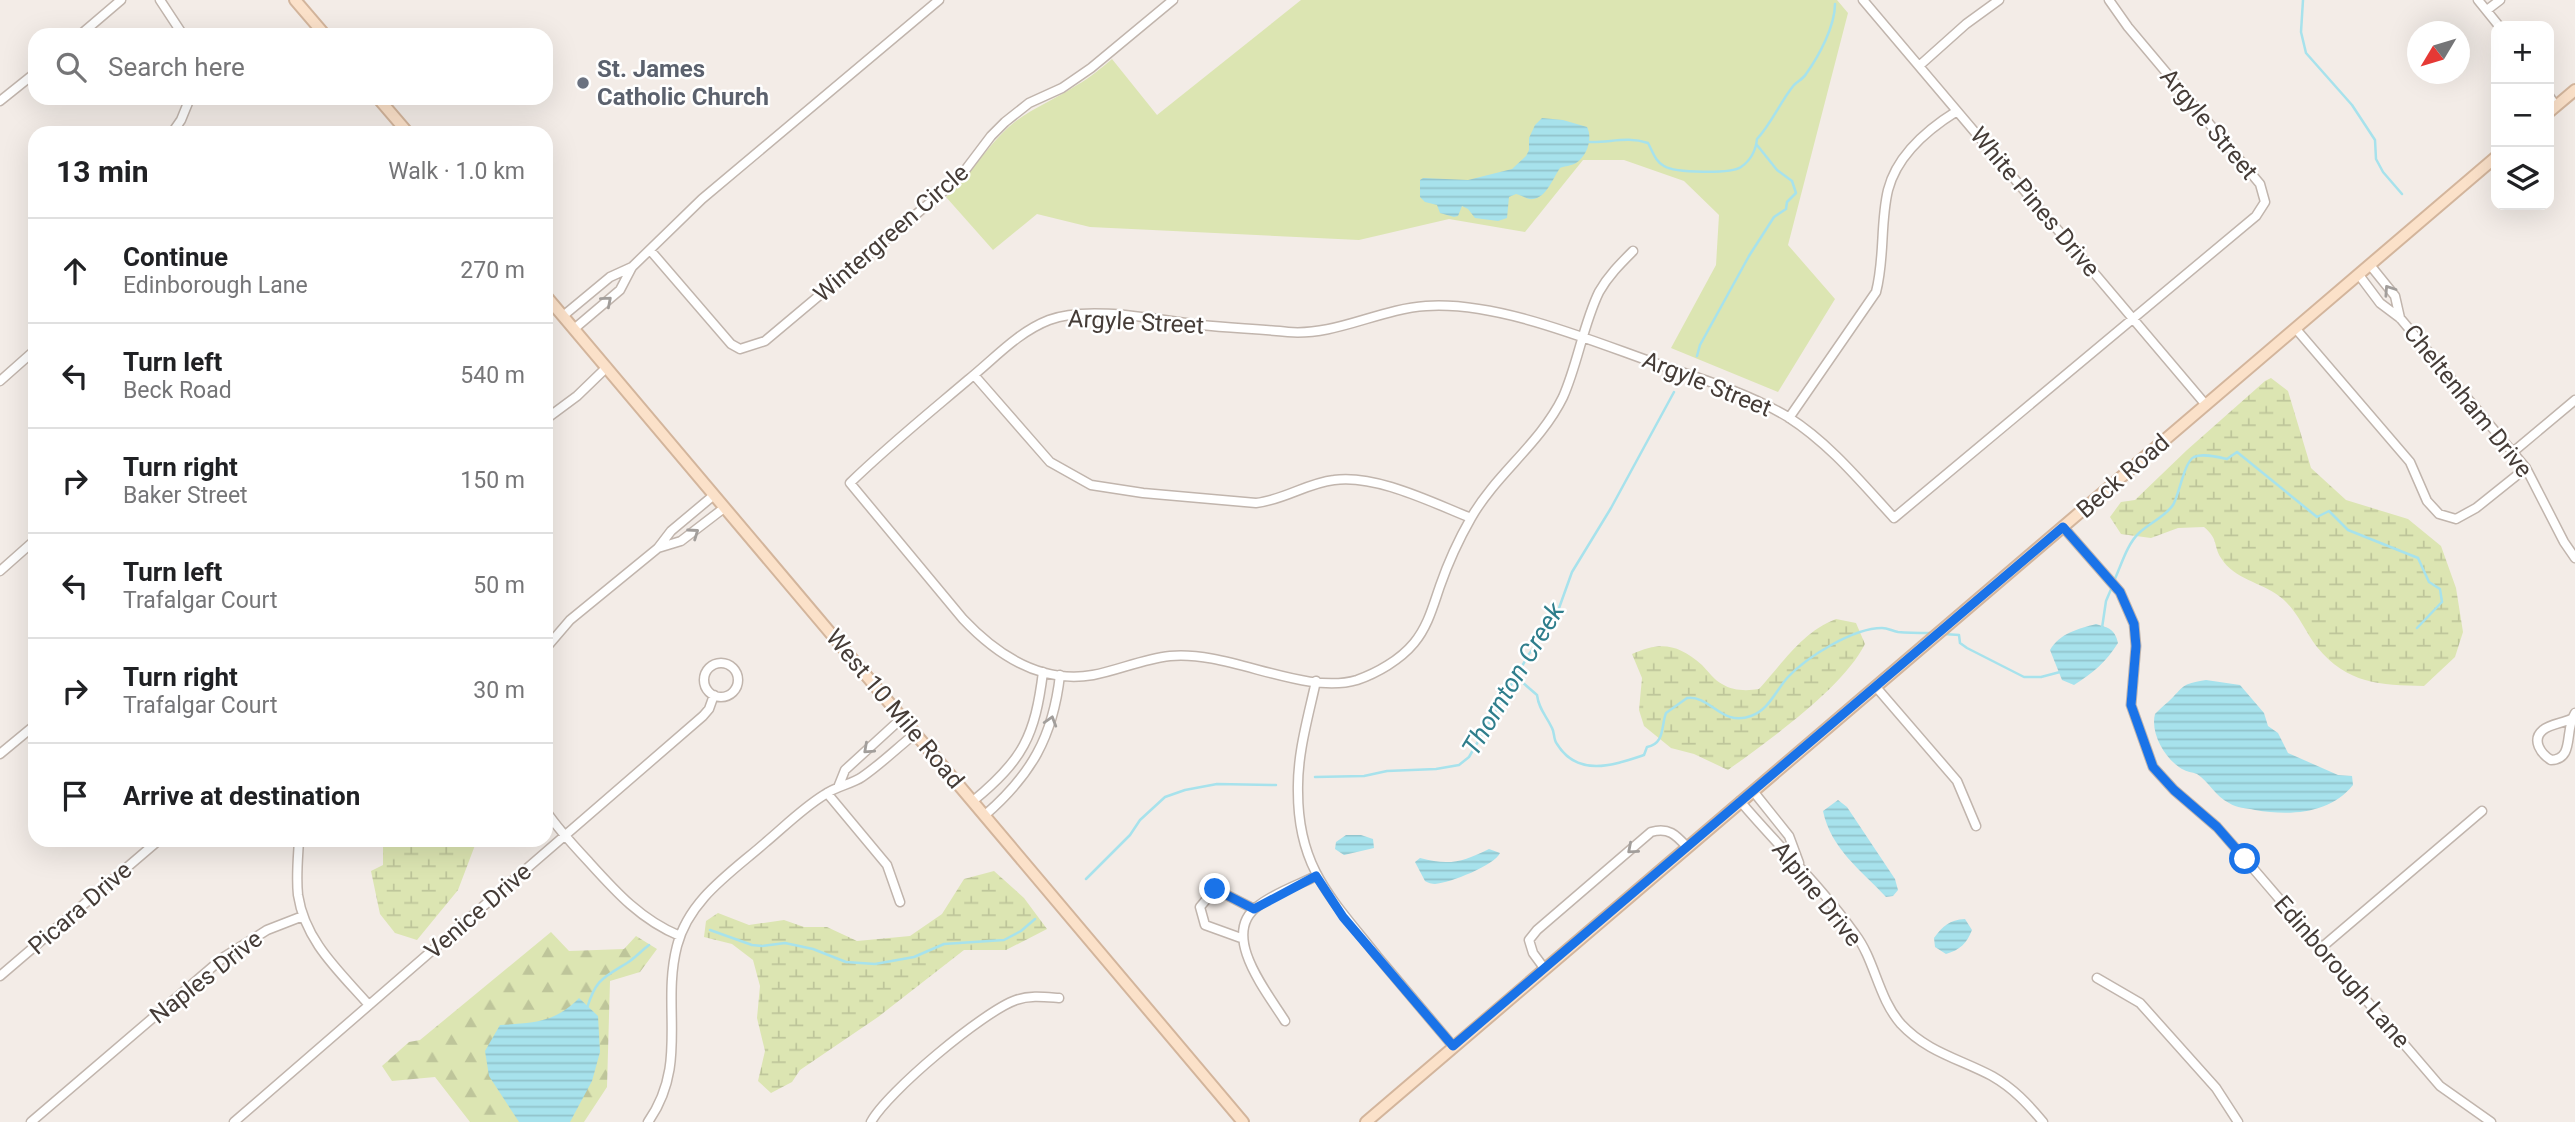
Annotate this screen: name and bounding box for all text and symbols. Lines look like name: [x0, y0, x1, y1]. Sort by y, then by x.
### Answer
north arrow: [2407, 21, 2470, 84]
map controls: [2491, 21, 2554, 210]
button: +: [2491, 21, 2554, 84]
search box: [28, 28, 553, 105]
icon: search: [52, 48, 90, 86]
text: Search here: [108, 52, 245, 82]
place label: St. James Catholic Church: [597, 55, 769, 111]
street label: Argyle Street: [2154, 63, 2264, 185]
marker: St. James Catholic Church: [575, 75, 591, 91]
button: −: [2491, 84, 2554, 147]
street label: White Pines Drive: [1964, 122, 2106, 282]
button: layers: [2491, 147, 2554, 210]
text: 13 min: [56, 154, 149, 189]
text: Walk · 1.0 km: [388, 158, 525, 185]
street label: Wintergreen Circle: [808, 158, 974, 308]
text: Continue: [123, 242, 228, 272]
icon: ahead: [56, 252, 94, 290]
text: 270 m: [460, 257, 525, 284]
text: Edinborough Lane: [123, 272, 308, 299]
one-way arrow: [2385, 285, 2397, 298]
one-way arrow: [598, 297, 611, 309]
street label: Argyle Street: [1067, 304, 1205, 340]
street label: Cheltenham Drive: [2398, 319, 2538, 483]
street label: Argyle Street: [1639, 346, 1776, 423]
text: Turn left: [123, 347, 222, 377]
icon: left: [56, 357, 94, 395]
text: 540 m: [460, 362, 525, 389]
text: Beck Road: [123, 377, 232, 404]
street label: Beck Road: [2071, 428, 2175, 524]
text: Turn right: [123, 452, 238, 482]
icon: right: [56, 462, 94, 500]
text: 150 m: [460, 467, 525, 494]
text: Baker Street: [123, 482, 248, 509]
one-way arrow: [686, 529, 699, 541]
text: Turn left: [123, 557, 222, 587]
icon: left: [56, 567, 94, 605]
text: 50 m: [473, 572, 525, 599]
text: Trafalgar Court: [123, 587, 277, 614]
water label: Thornton Creek: [1456, 596, 1571, 761]
street label: West 10 Mile Road: [820, 624, 970, 794]
text: Turn right: [123, 662, 238, 692]
icon: right: [56, 672, 94, 710]
text: 30 m: [473, 677, 525, 704]
text: Trafalgar Court: [123, 692, 277, 719]
one-way arrow: [1042, 715, 1057, 727]
one-way arrow: [863, 741, 876, 753]
icon: arrive: [56, 777, 94, 815]
text: Arrive at destination: [123, 781, 360, 811]
street label: Alpine Drive: [1766, 836, 1868, 952]
one-way arrow: [1627, 841, 1640, 853]
route start: [2229, 843, 2260, 874]
street label: Picara Drive: [23, 856, 137, 960]
street label: Venice Drive: [419, 857, 537, 965]
route end: [1199, 873, 1230, 904]
street label: Edinborough Lane: [2268, 890, 2416, 1054]
street label: Naples Drive: [144, 925, 268, 1029]

